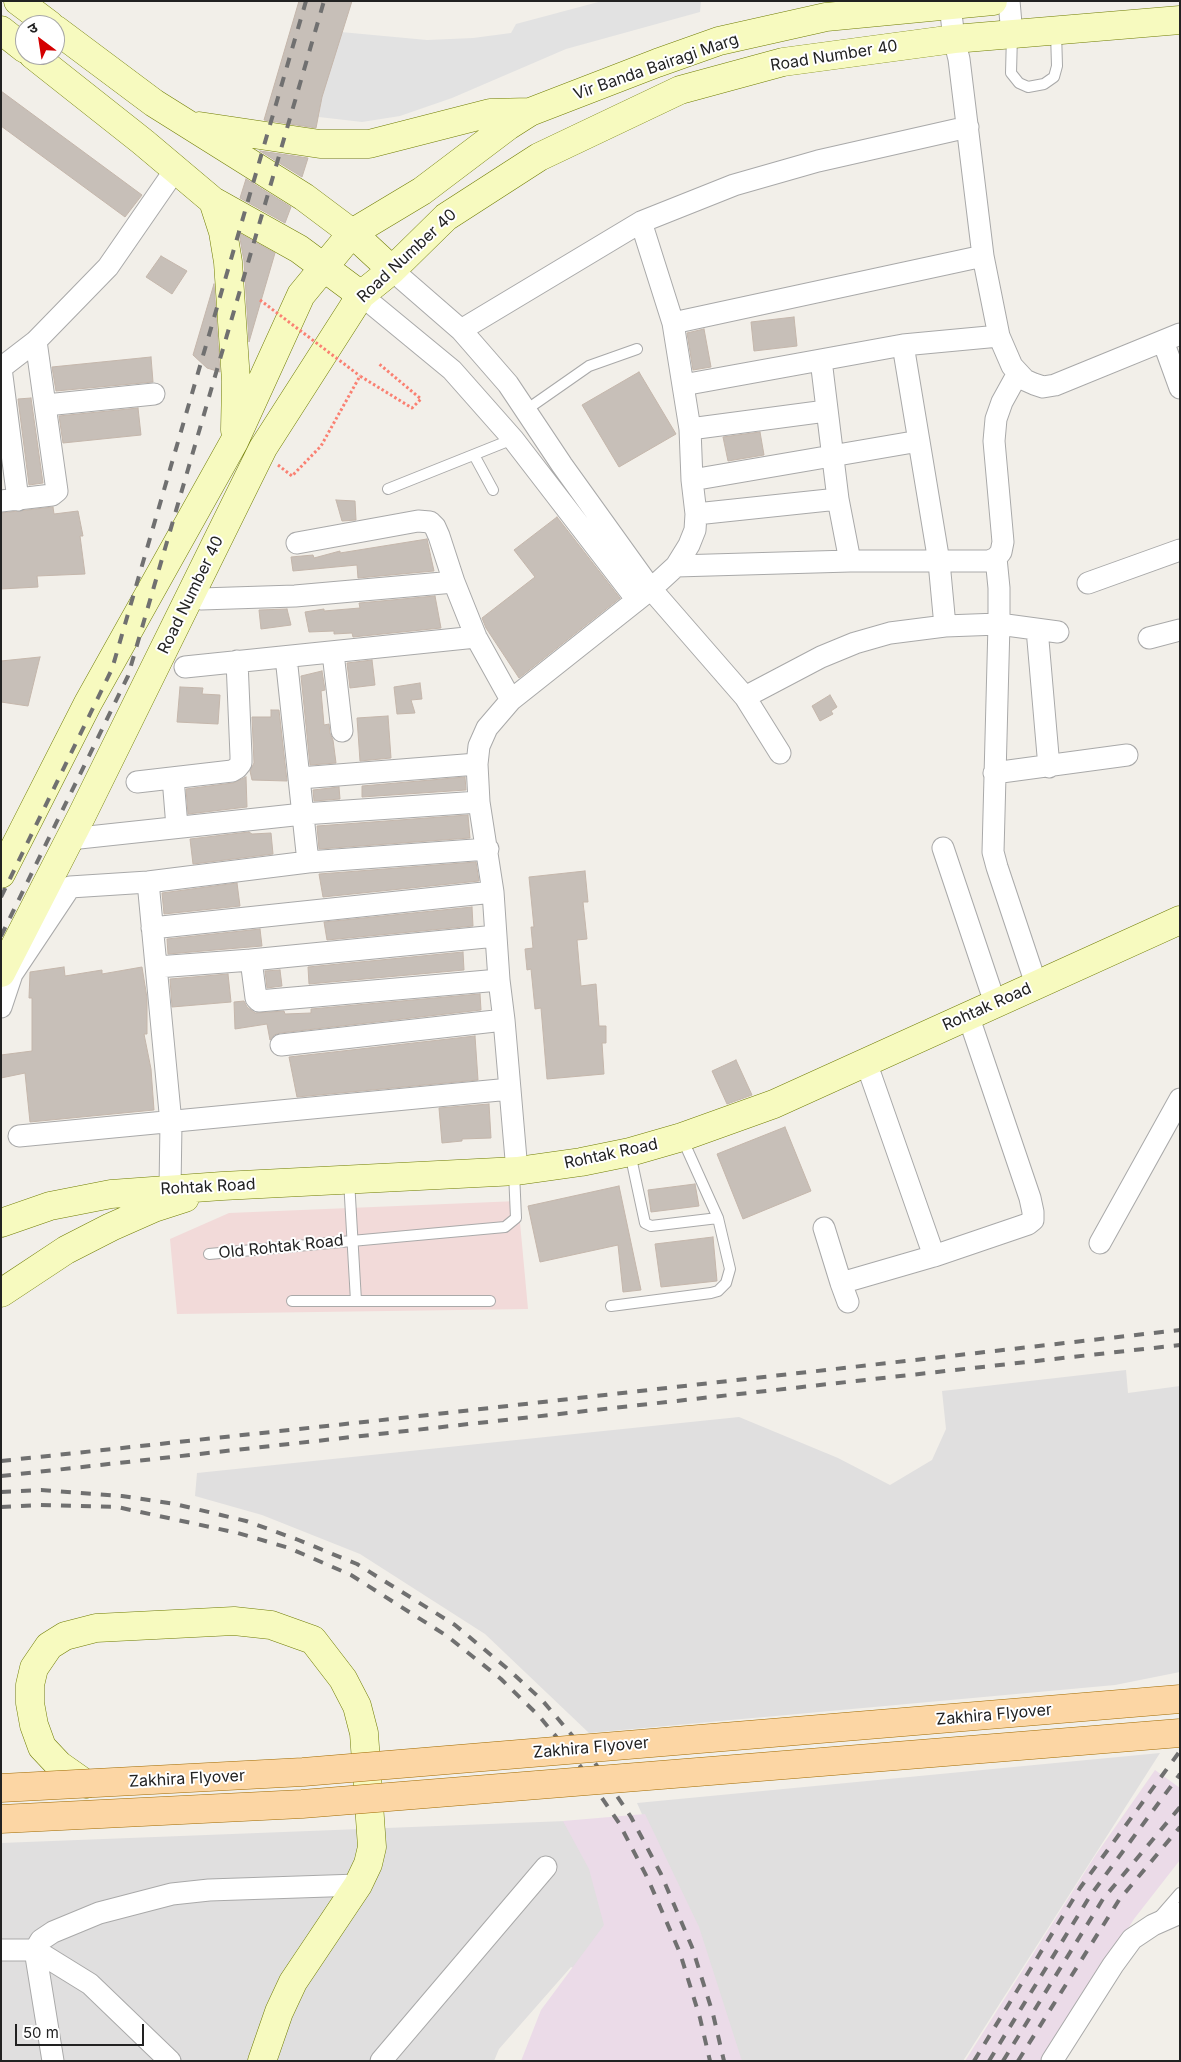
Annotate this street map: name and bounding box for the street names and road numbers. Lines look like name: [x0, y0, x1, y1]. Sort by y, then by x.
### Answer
street label: Vir Banda Bairagi Marg: [571, 30, 741, 104]
street label: Road Number 40: [769, 36, 899, 76]
street label: Road Number 40: [353, 205, 461, 307]
street label: Road Number 40: [154, 533, 228, 657]
street label: Rohtak Road: [940, 979, 1034, 1035]
street label: Rohtak Road: [562, 1135, 660, 1173]
street label: Rohtak Road: [160, 1175, 256, 1199]
street label: Old Rohtak Road: [217, 1231, 345, 1263]
street label: Zakhira Flyover: [935, 1700, 1053, 1730]
street label: Zakhira Flyover: [532, 1733, 650, 1763]
street label: Zakhira Flyover: [129, 1766, 245, 1792]

